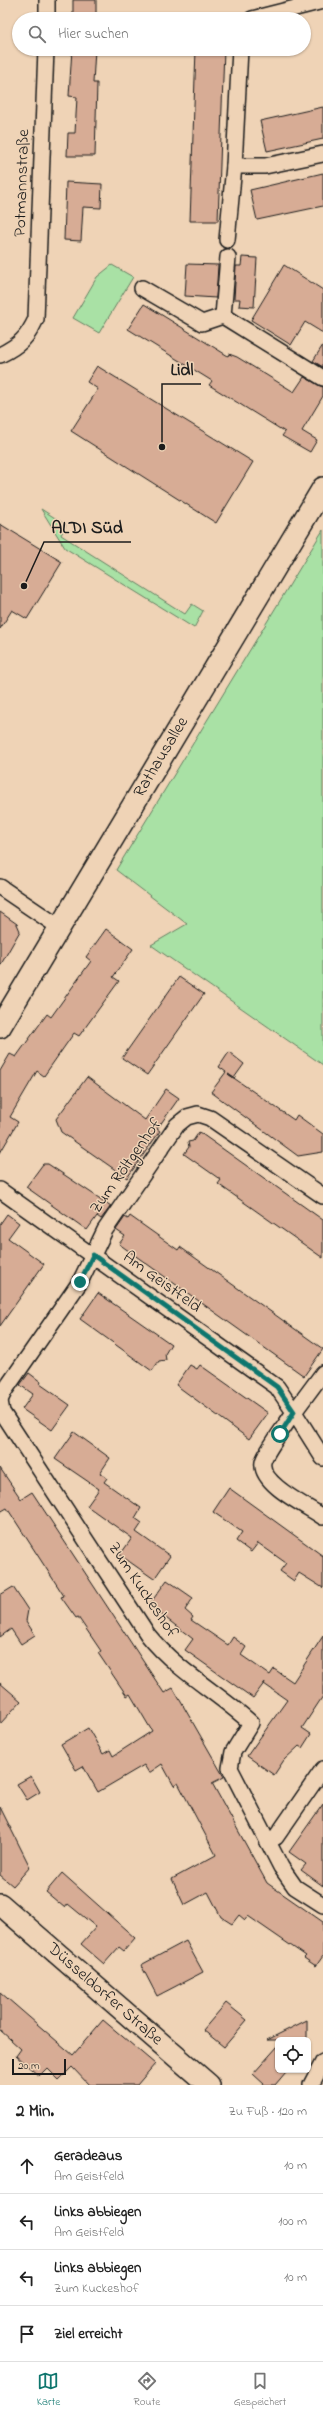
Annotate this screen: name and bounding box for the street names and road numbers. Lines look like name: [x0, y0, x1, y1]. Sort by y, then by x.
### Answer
street label: Potmannstraße: [8, 128, 36, 237]
street label: Rathausallee: [127, 712, 195, 802]
street label: Zum Röltgenhof: [84, 1113, 170, 1220]
street label: Am Geistfeld: [118, 1245, 207, 1319]
street label: Zum Kuckeshof: [102, 1537, 184, 1643]
street label: Düsseldorfer Straße: [41, 1936, 169, 2052]

